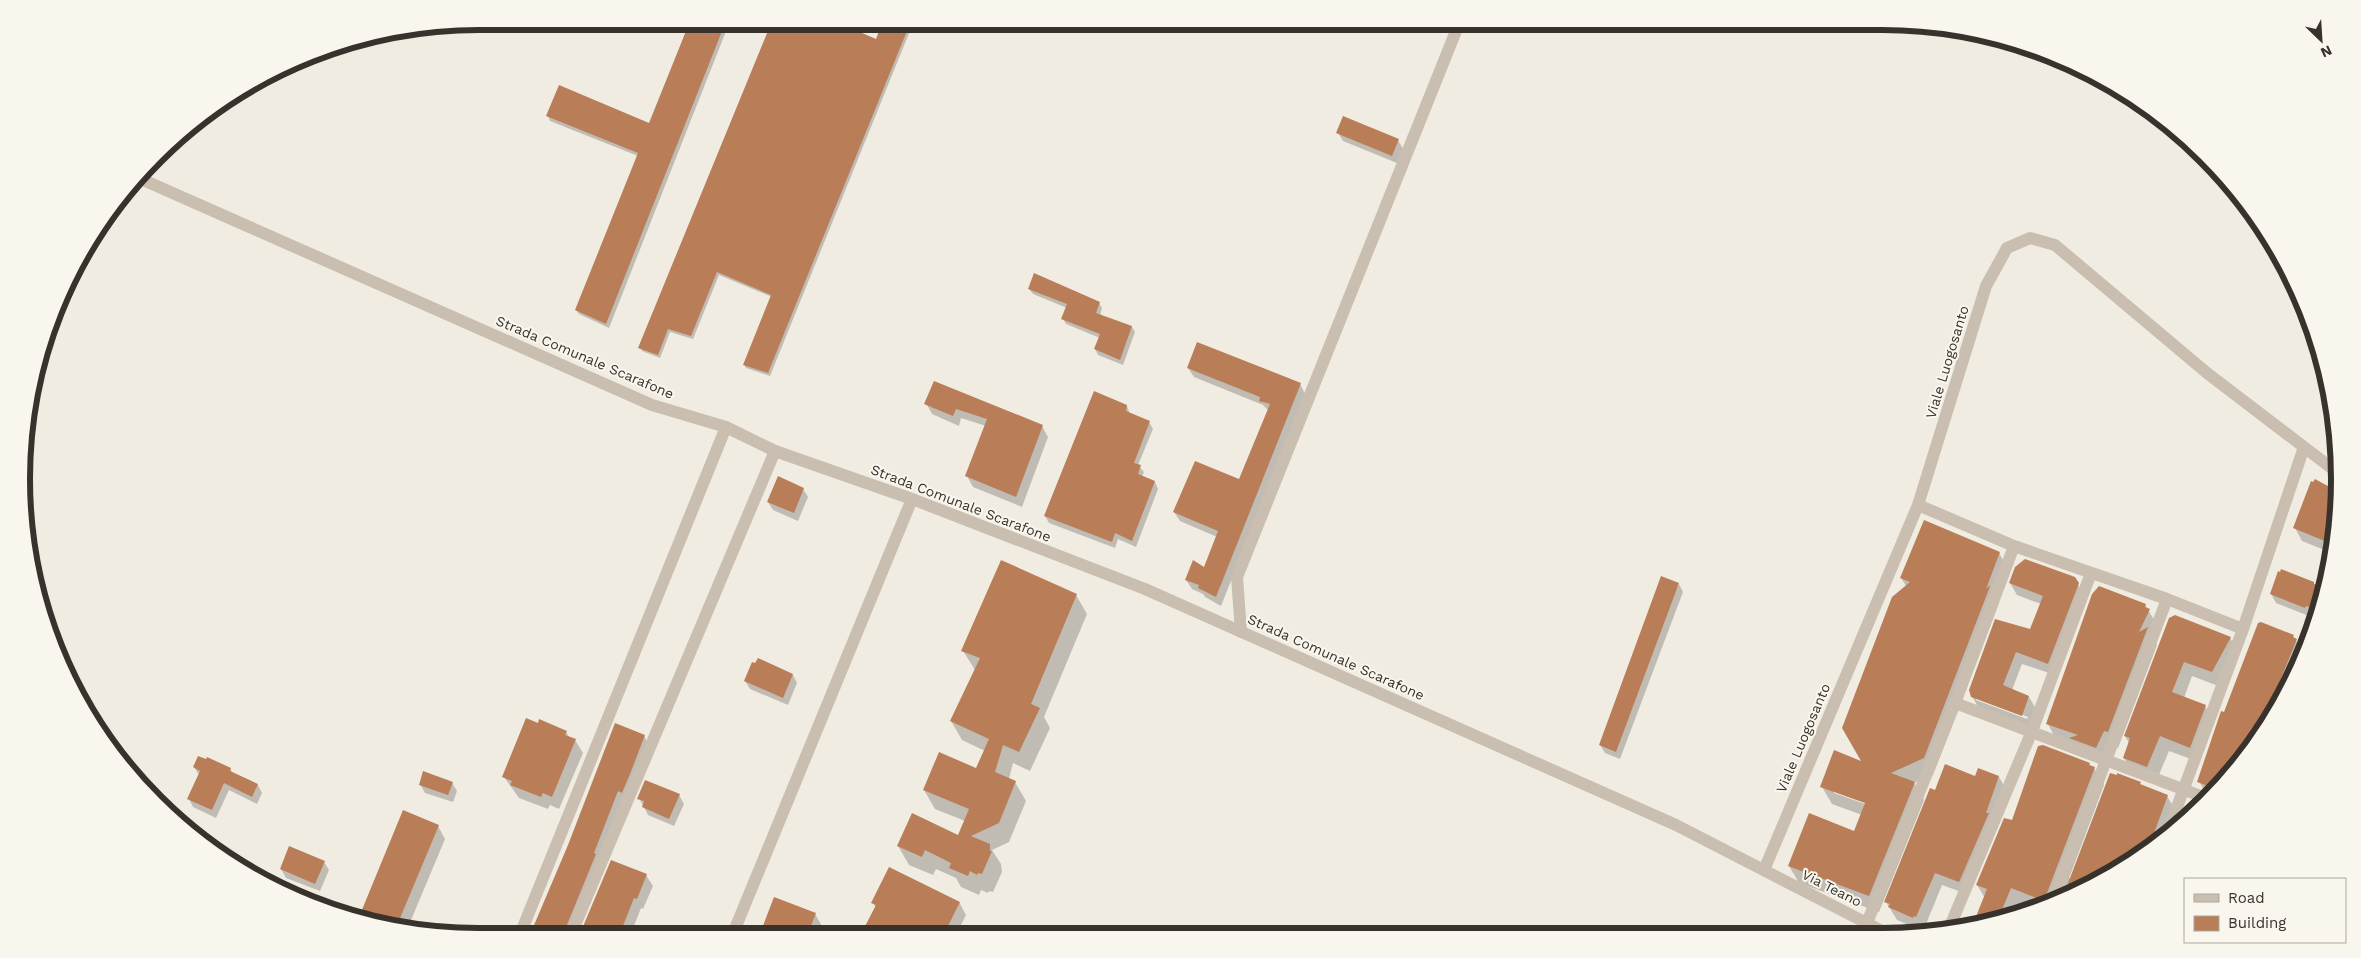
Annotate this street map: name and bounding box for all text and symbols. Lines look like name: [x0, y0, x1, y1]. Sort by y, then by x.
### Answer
north arrow: [2296, 15, 2346, 65]
text: N: [2318, 42, 2335, 61]
street label: Viale Luogosanto: [1922, 304, 1972, 420]
street label: Strada Comunale Scarafone: [494, 312, 676, 402]
street label: Strada Comunale Scarafone: [869, 461, 1053, 545]
street label: Strada Comunale Scarafone: [1245, 611, 1427, 703]
street label: Viale Luogosanto: [1773, 681, 1833, 795]
street label: Via Teano: [1800, 866, 1864, 910]
legend: [2184, 878, 2346, 943]
text: Road: [2228, 889, 2265, 907]
text: Building: [2228, 914, 2286, 932]

